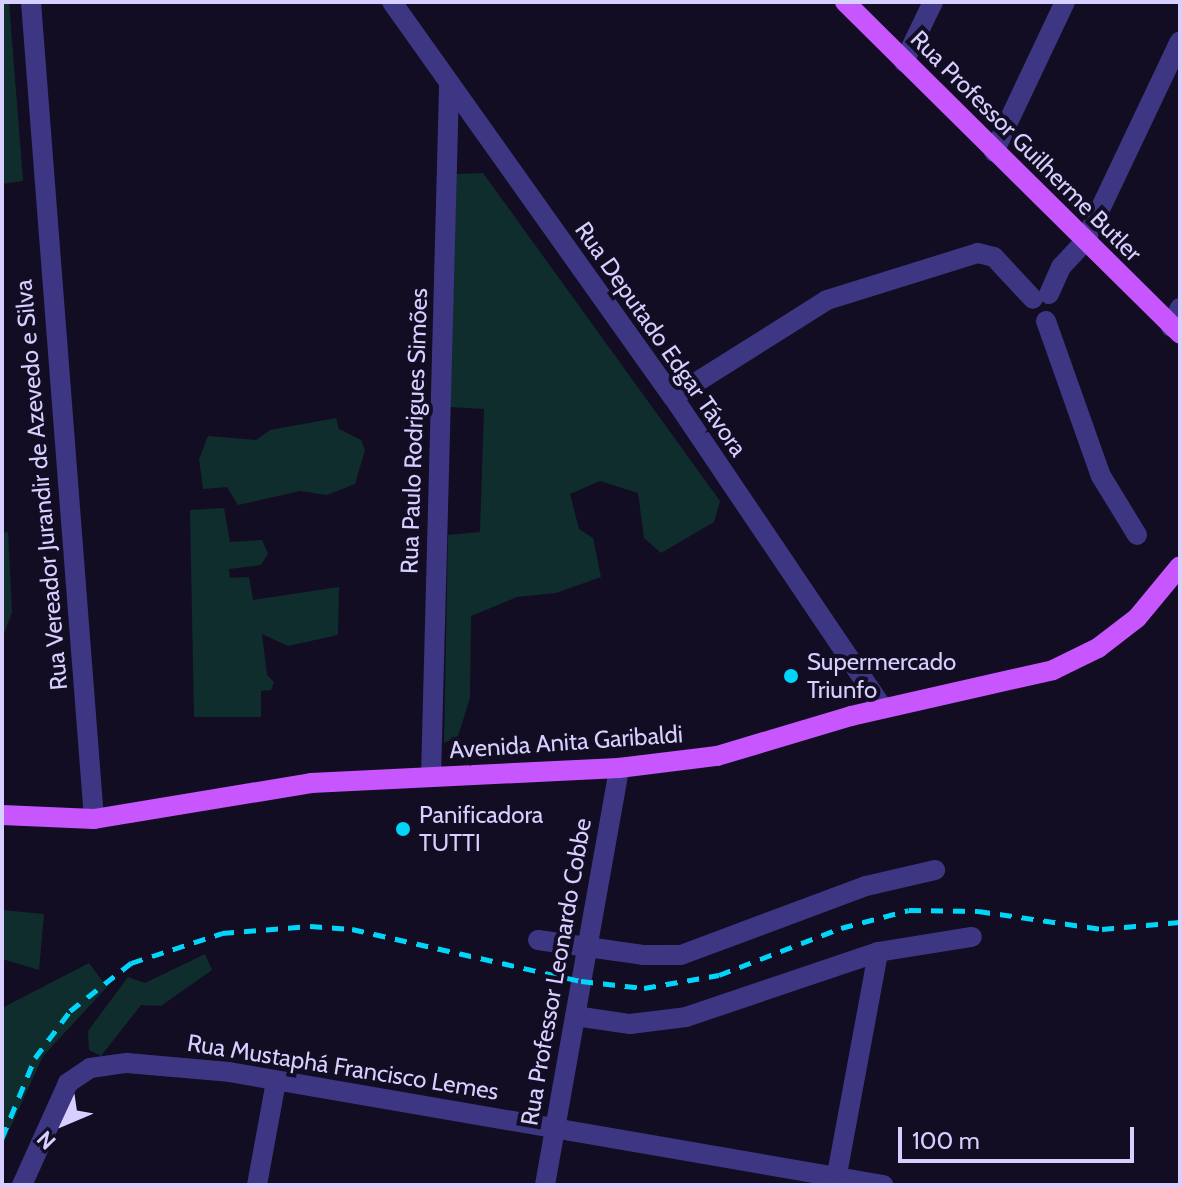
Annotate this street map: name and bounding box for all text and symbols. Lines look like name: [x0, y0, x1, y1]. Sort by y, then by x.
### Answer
street label: Rua Professor Guilherme Butler: [905, 25, 1147, 267]
street label: Rua Deputado Edgar Távora: [569, 216, 753, 462]
street label: Rua Vereador Jurandir de Azevedo e Silva: [9, 278, 73, 692]
street label: Rua Paulo Rodrigues Simões: [395, 288, 433, 574]
place label: Supermercado Triunfo: [807, 648, 956, 704]
marker: Supermercado Triunfo: [782, 667, 800, 685]
street label: Avenida Anita Garibaldi: [448, 719, 684, 765]
place label: Panificadora TUTTI: [419, 801, 543, 857]
street label: Rua Professor Leonardo Cobbe: [515, 816, 597, 1128]
marker: Panificadora TUTTI: [394, 820, 412, 838]
street label: Rua Mustaphá Francisco Lemes: [185, 1028, 501, 1106]
north arrow: [24, 1083, 104, 1163]
scale bar: [902, 1111, 1138, 1161]
text: N: [31, 1125, 61, 1155]
text: 100 m: [912, 1126, 980, 1155]

